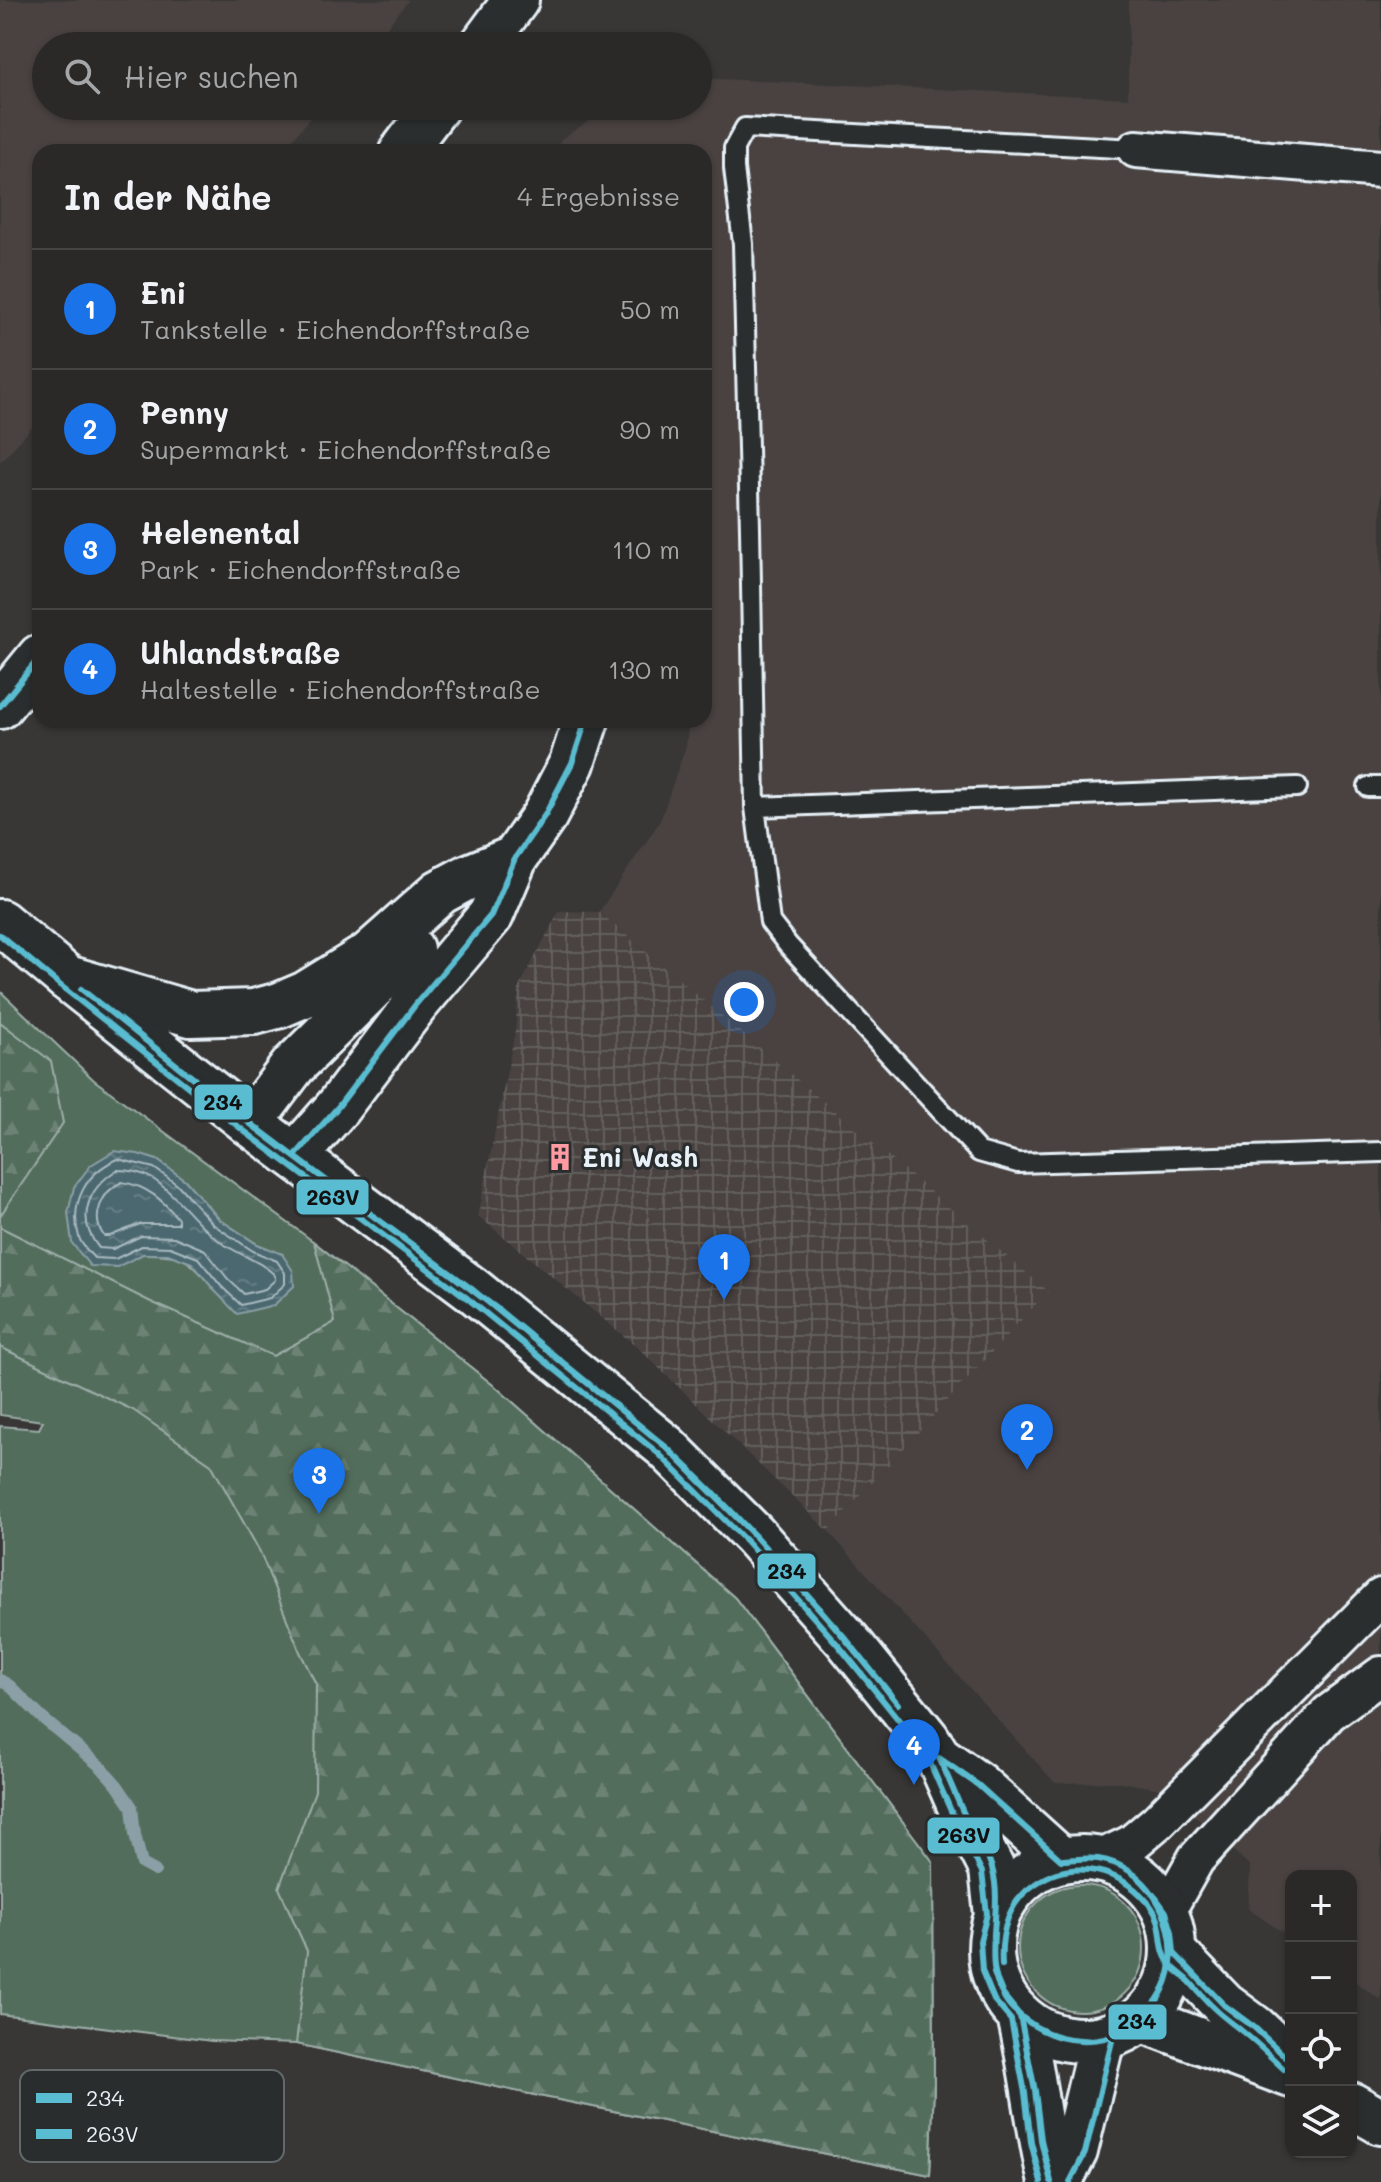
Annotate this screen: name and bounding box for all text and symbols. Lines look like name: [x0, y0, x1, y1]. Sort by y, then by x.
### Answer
search box: [32, 32, 712, 120]
icon: search: [60, 54, 104, 98]
text: Hier suchen: [124, 56, 299, 96]
text: In der Nähe: [64, 174, 272, 219]
text: 4 Ergebnisse: [517, 179, 680, 213]
text: Eni: [140, 272, 187, 312]
text: 1: [84, 292, 96, 326]
text: 50 m: [620, 292, 680, 326]
text: Tankstelle · Eichendorffstraße: [140, 312, 531, 346]
text: Penny: [140, 392, 229, 432]
text: 2: [83, 412, 97, 446]
text: 90 m: [620, 412, 680, 446]
text: Supermarkt · Eichendorffstraße: [140, 432, 552, 466]
text: Helenental: [140, 512, 300, 552]
text: 3: [82, 532, 98, 566]
text: 110 m: [612, 532, 680, 566]
text: Park · Eichendorffstraße: [140, 552, 461, 586]
text: Uhlandstraße: [140, 632, 340, 672]
text: 4: [82, 652, 98, 686]
text: 130 m: [608, 652, 680, 686]
text: Haltestelle · Eichendorffstraße: [140, 672, 540, 706]
your location: [724, 982, 764, 1022]
line badge: 234: [193, 1083, 254, 1121]
text: 234: [203, 1087, 243, 1116]
place label: Eni Wash: [582, 1140, 698, 1174]
building icon: Eni Wash: [545, 1142, 575, 1172]
line badge: 263V: [295, 1178, 370, 1216]
text: 263V: [306, 1182, 360, 1211]
pin: 1: [698, 1234, 750, 1300]
pin: 2: [1001, 1404, 1053, 1470]
pin: 3: [293, 1448, 345, 1514]
line badge: 234: [756, 1552, 817, 1590]
text: 234: [767, 1556, 807, 1585]
pin: 4: [888, 1719, 940, 1785]
line badge: 263V: [926, 1816, 1001, 1855]
text: 263V: [937, 1820, 991, 1849]
map controls: [1285, 1870, 1357, 2158]
button: +: [1285, 1870, 1357, 1942]
button: −: [1285, 1942, 1357, 2014]
line badge: 234: [1107, 2003, 1168, 2041]
text: 234: [1117, 2006, 1157, 2035]
button: locate: [1285, 2014, 1357, 2086]
legend: [20, 2070, 284, 2162]
text: 234: [86, 2083, 124, 2112]
button: layers: [1285, 2086, 1357, 2158]
text: 263V: [86, 2119, 139, 2148]

